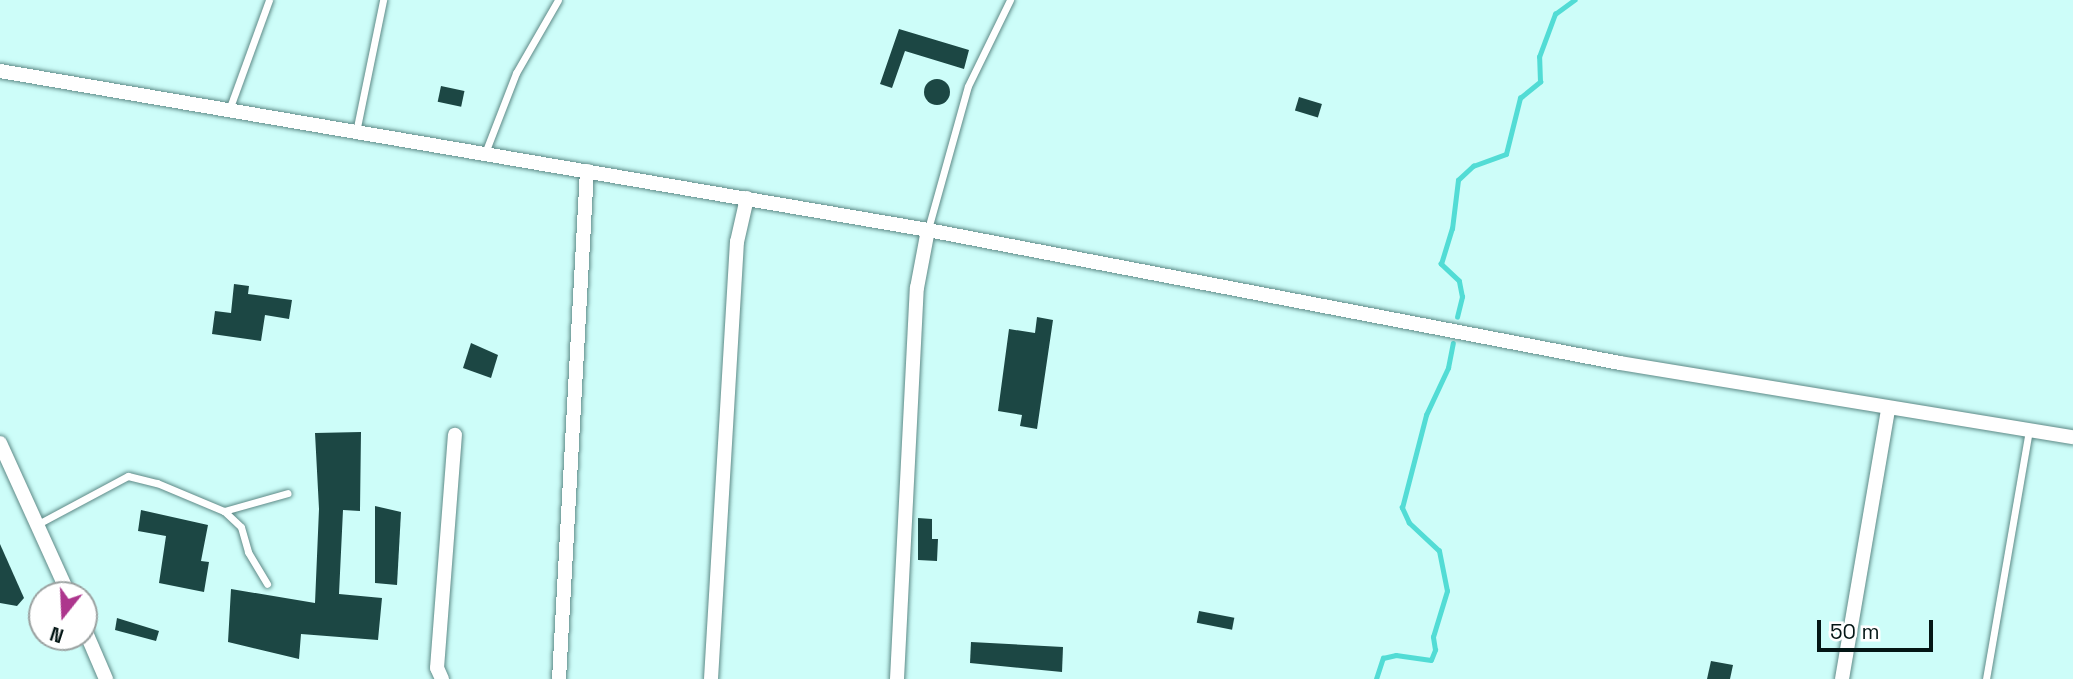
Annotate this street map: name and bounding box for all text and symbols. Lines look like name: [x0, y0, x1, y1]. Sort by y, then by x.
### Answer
north arrow: [28, 581, 98, 651]
scale bar: [1821, 606, 1937, 650]
text: 50 m: [1830, 618, 1880, 645]
text: N: [47, 621, 67, 648]

